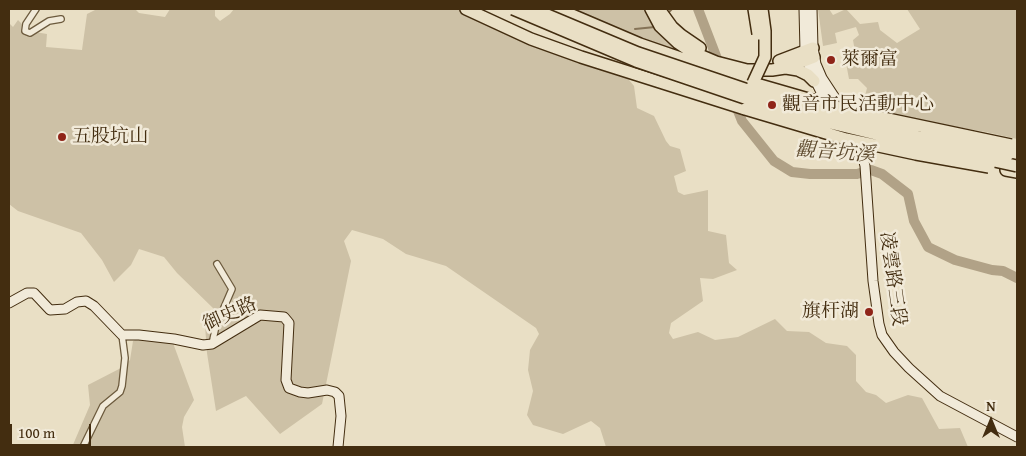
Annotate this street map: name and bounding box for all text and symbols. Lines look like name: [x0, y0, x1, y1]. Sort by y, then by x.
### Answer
place label: 萊爾富: [841, 49, 898, 71]
marker: 萊爾富: [825, 54, 837, 66]
place label: 觀音市民活動中心: [782, 94, 934, 116]
marker: 觀音市民活動中心: [766, 99, 778, 111]
place label: 五股坑山: [72, 126, 148, 148]
marker: 五股坑山: [56, 131, 68, 143]
water label: 觀音坑溪: [794, 138, 876, 168]
street label: 凌雲路三段: [874, 230, 910, 328]
street label: 御史路: [199, 293, 261, 337]
place label: 旗杆湖: [802, 301, 859, 323]
marker: 旗杆湖: [863, 306, 875, 318]
north arrow: [966, 396, 1016, 446]
text: N: [986, 396, 996, 416]
scale bar: [12, 414, 94, 446]
text: 100 m: [18, 422, 55, 443]

